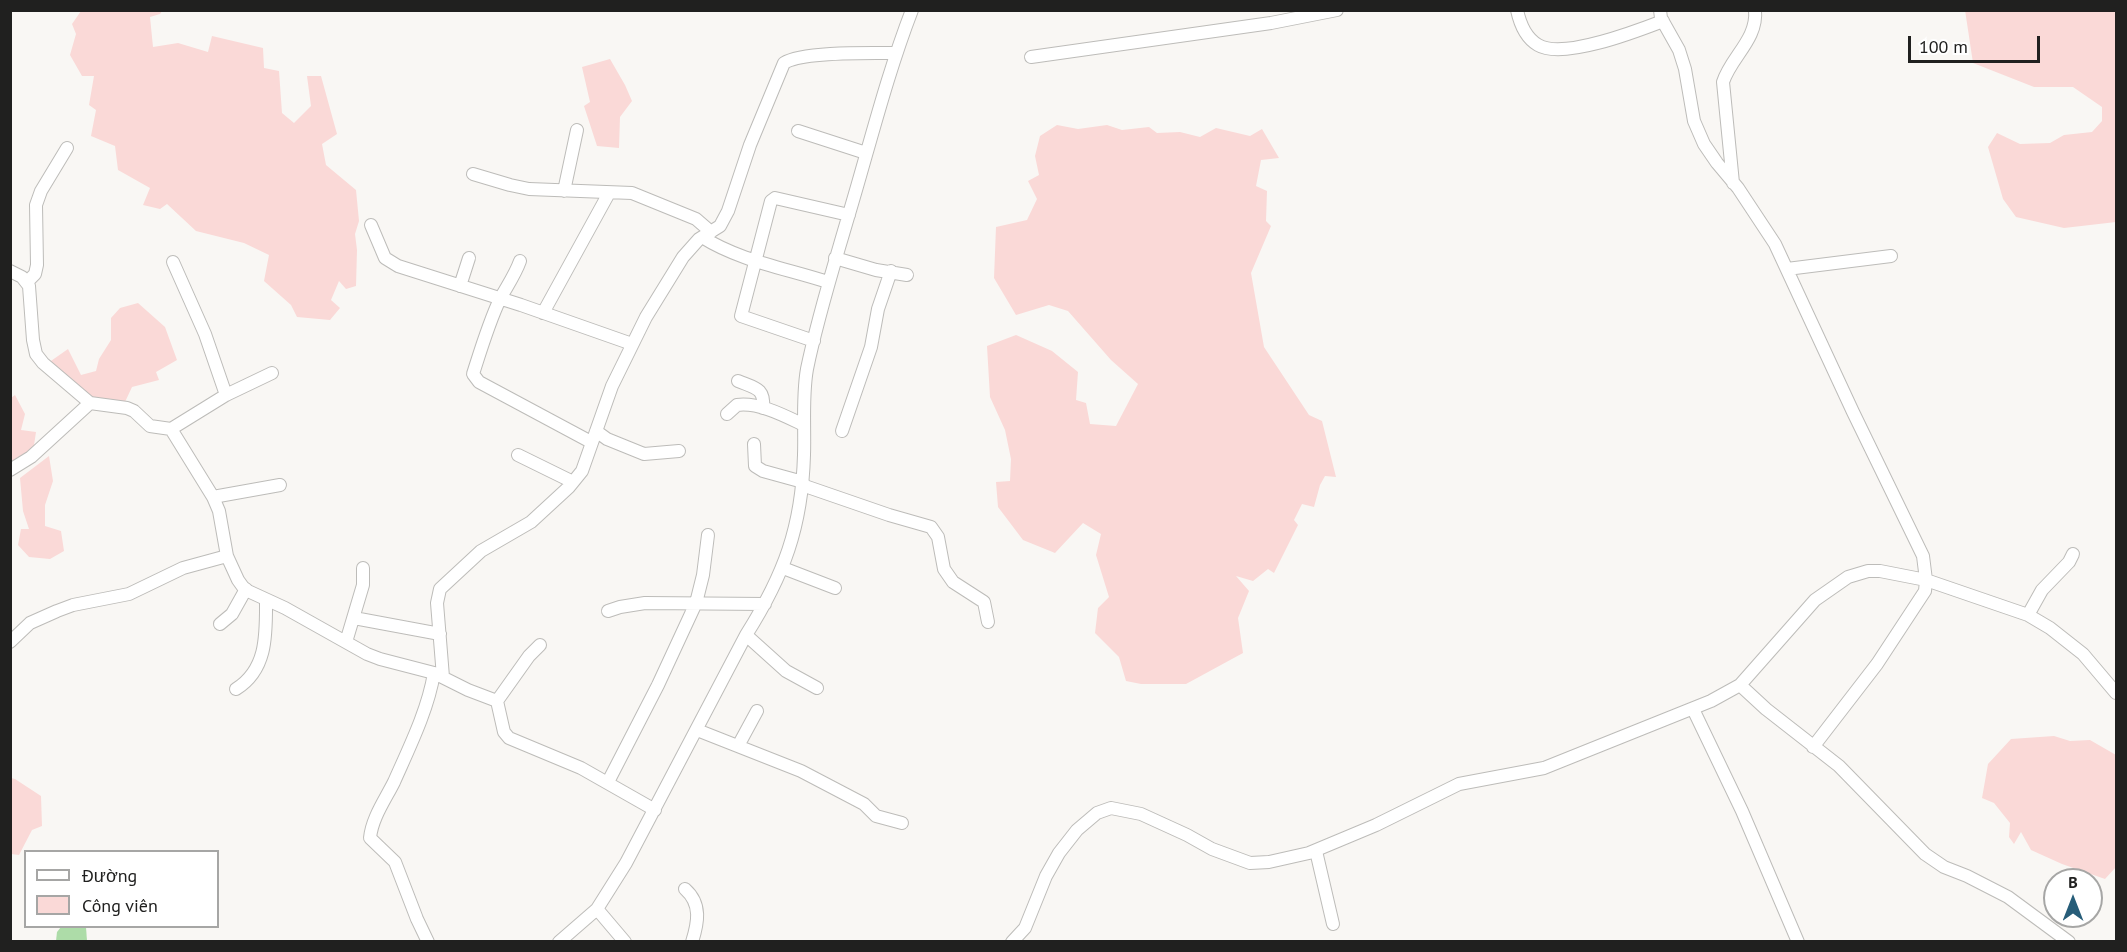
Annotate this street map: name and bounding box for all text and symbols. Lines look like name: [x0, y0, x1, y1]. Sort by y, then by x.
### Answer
scale bar: [1911, 24, 2043, 62]
text: 100 m: [1919, 35, 1968, 58]
legend: [24, 850, 219, 928]
text: Đường: [82, 864, 137, 887]
north arrow: [2043, 868, 2103, 928]
text: B: [2068, 872, 2078, 892]
text: Công viên: [82, 894, 158, 917]

